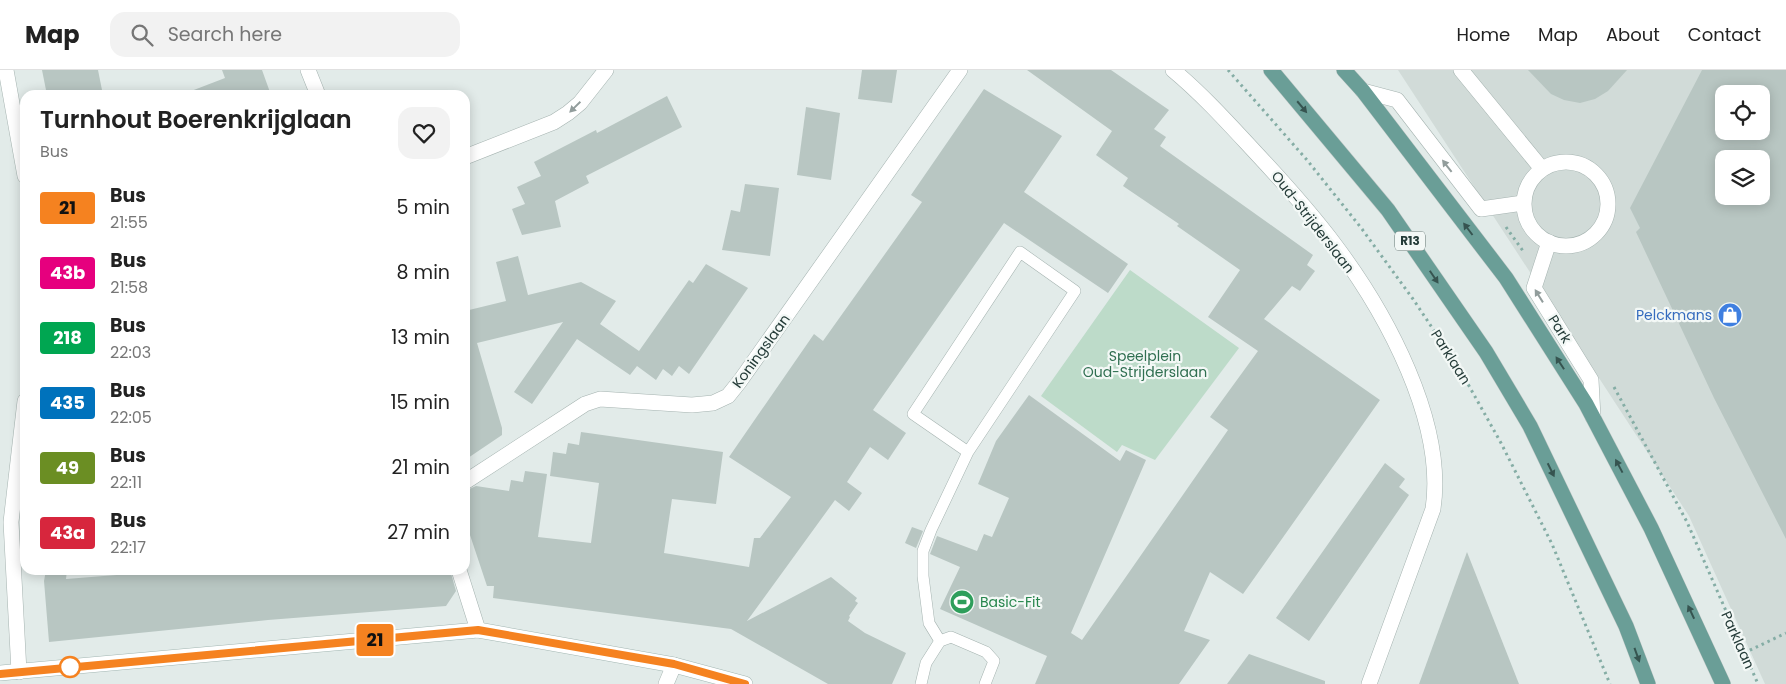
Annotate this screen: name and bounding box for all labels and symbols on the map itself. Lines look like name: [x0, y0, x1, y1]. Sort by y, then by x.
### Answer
one-way arrow: [569, 101, 581, 113]
one-way arrow: [1297, 101, 1308, 114]
one-way arrow: [1442, 160, 1453, 173]
street label: Oud-Strijderslaan: [1267, 167, 1359, 277]
one-way arrow: [1463, 222, 1473, 236]
road number: R13: [1395, 232, 1425, 250]
one-way arrow: [1429, 270, 1439, 284]
one-way arrow: [1534, 290, 1543, 303]
shop icon: Pelckmans: [1717, 302, 1743, 328]
place label: Pelckmans: [1636, 305, 1712, 325]
street label: Koningslaan: [727, 310, 795, 392]
street label: Park: [1544, 311, 1577, 348]
street label: Parklaan: [1426, 326, 1476, 388]
park label: Speelplein Oud-Strijderslaan: [1083, 346, 1207, 382]
one-way arrow: [1555, 356, 1564, 370]
one-way arrow: [1615, 459, 1623, 474]
one-way arrow: [1547, 463, 1555, 477]
sports icon: Basic-Fit: [949, 589, 975, 615]
place label: Basic-Fit: [980, 592, 1041, 612]
one-way arrow: [1686, 605, 1694, 619]
street label: Parklaan: [1716, 608, 1760, 672]
line badge: 21: [352, 624, 398, 656]
one-way arrow: [1633, 648, 1641, 663]
unlabelled marker: [59, 656, 81, 678]

